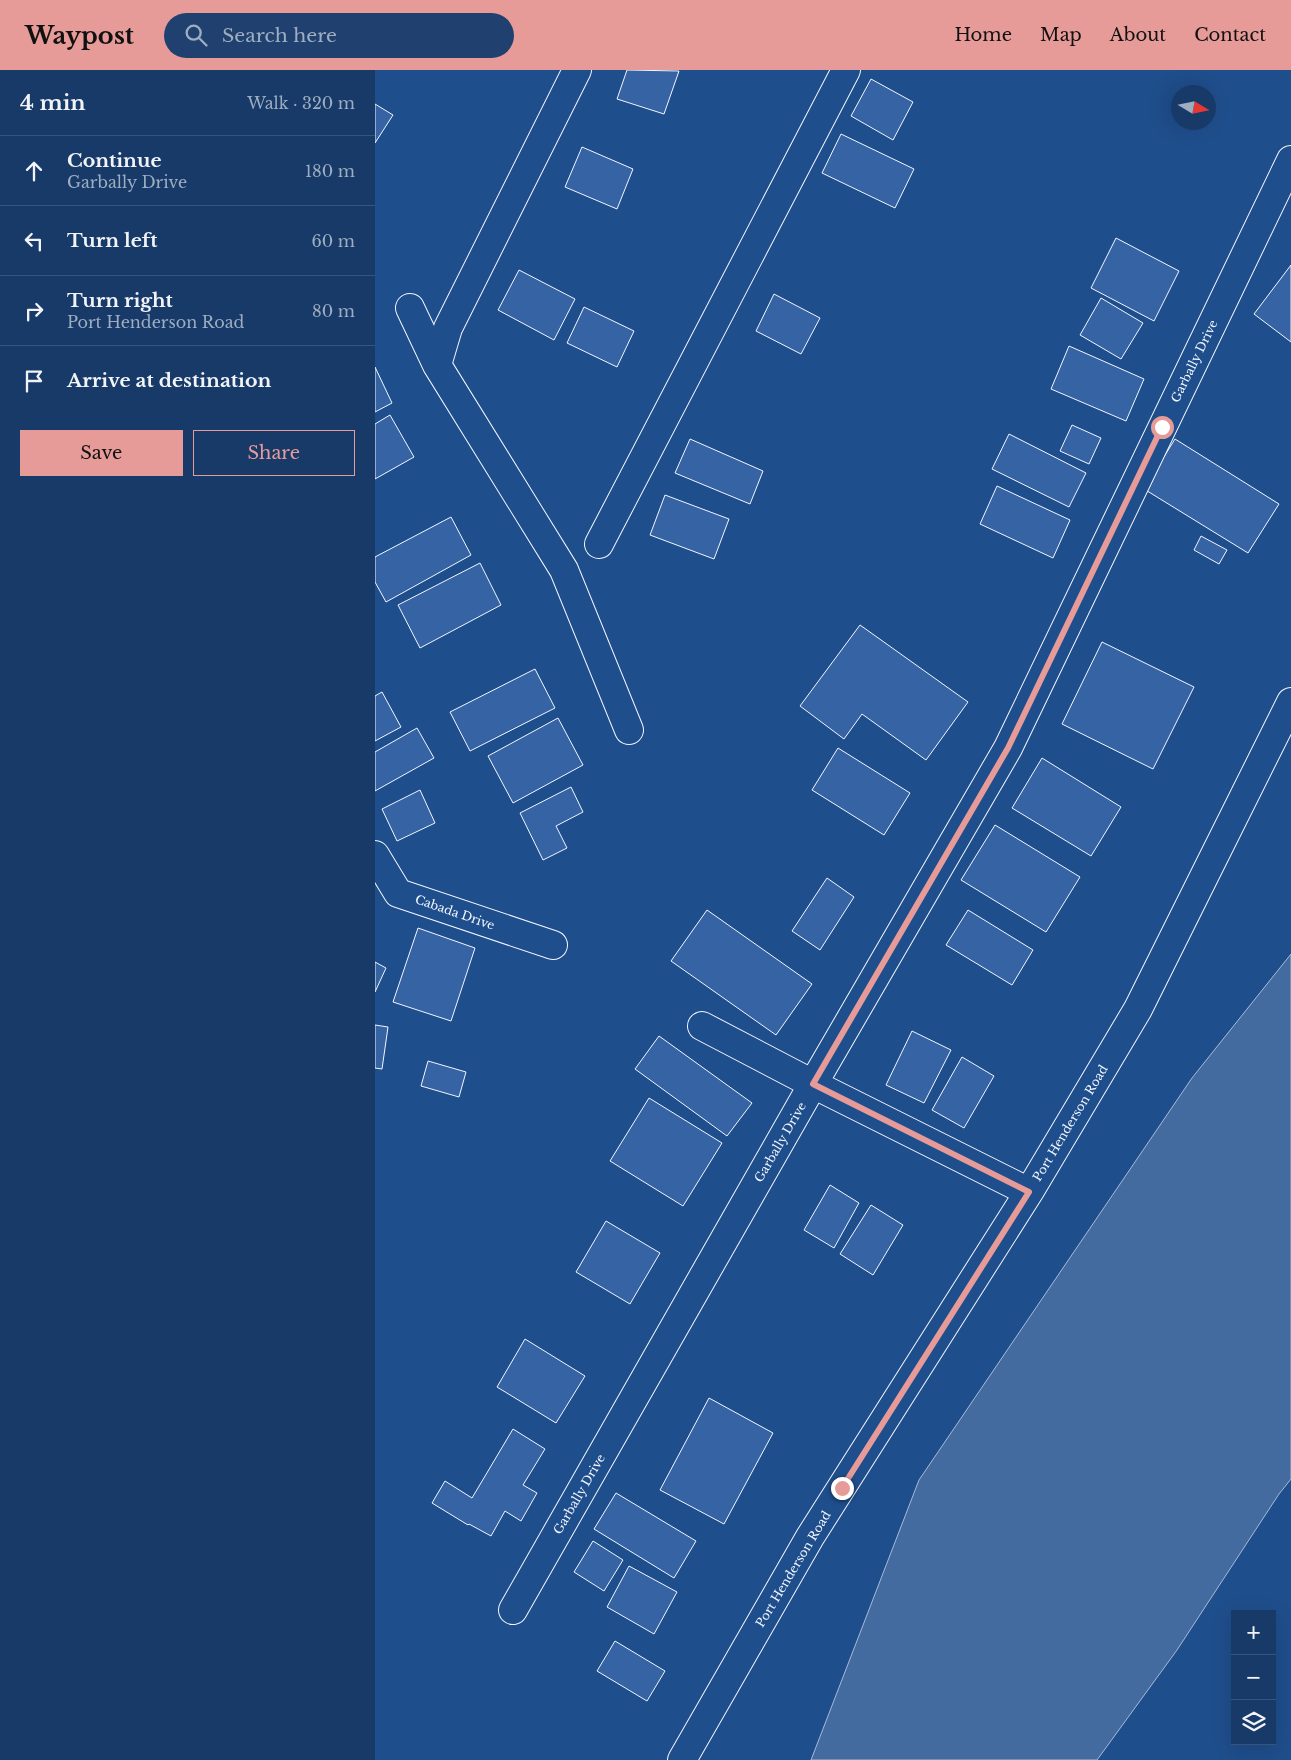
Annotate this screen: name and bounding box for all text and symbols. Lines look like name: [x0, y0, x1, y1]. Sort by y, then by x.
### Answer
search box: [164, 13, 514, 58]
text: Waypost: [25, 21, 134, 50]
icon: search: [182, 21, 210, 49]
text: Search here: [222, 24, 337, 47]
text: Home: [954, 24, 1012, 46]
text: Map: [1040, 24, 1082, 46]
text: About: [1110, 24, 1166, 46]
text: Contact: [1194, 24, 1266, 46]
north arrow: [1171, 85, 1216, 130]
text: 4 min: [20, 90, 86, 116]
text: Walk · 320 m: [247, 93, 355, 113]
text: Continue: [67, 149, 162, 172]
icon: ahead: [20, 157, 48, 185]
text: 180 m: [305, 161, 355, 181]
text: Garbally Drive: [67, 172, 187, 192]
icon: left: [20, 227, 48, 255]
text: Turn left: [67, 229, 158, 252]
text: 60 m: [312, 231, 355, 251]
text: Turn right: [67, 289, 173, 312]
icon: right: [20, 297, 48, 325]
text: 80 m: [312, 301, 355, 321]
text: Port Henderson Road: [67, 312, 244, 332]
street label: Garbally Drive: [1168, 317, 1221, 405]
icon: arrive: [20, 367, 48, 395]
text: Arrive at destination: [67, 369, 271, 392]
route start: [1151, 416, 1174, 439]
button: Save: [20, 430, 183, 476]
button: Share: [193, 430, 355, 476]
street label: Cabada Drive: [413, 891, 497, 933]
street label: Port Henderson Road: [1029, 1062, 1111, 1184]
street label: Garbally Drive: [751, 1099, 809, 1185]
street label: Garbally Drive: [550, 1451, 608, 1537]
route end: [831, 1477, 854, 1500]
street label: Port Henderson Road: [752, 1508, 834, 1630]
map controls: [1231, 1610, 1276, 1745]
button: +: [1231, 1610, 1276, 1655]
button: −: [1231, 1655, 1276, 1700]
button: layers: [1231, 1700, 1276, 1745]

